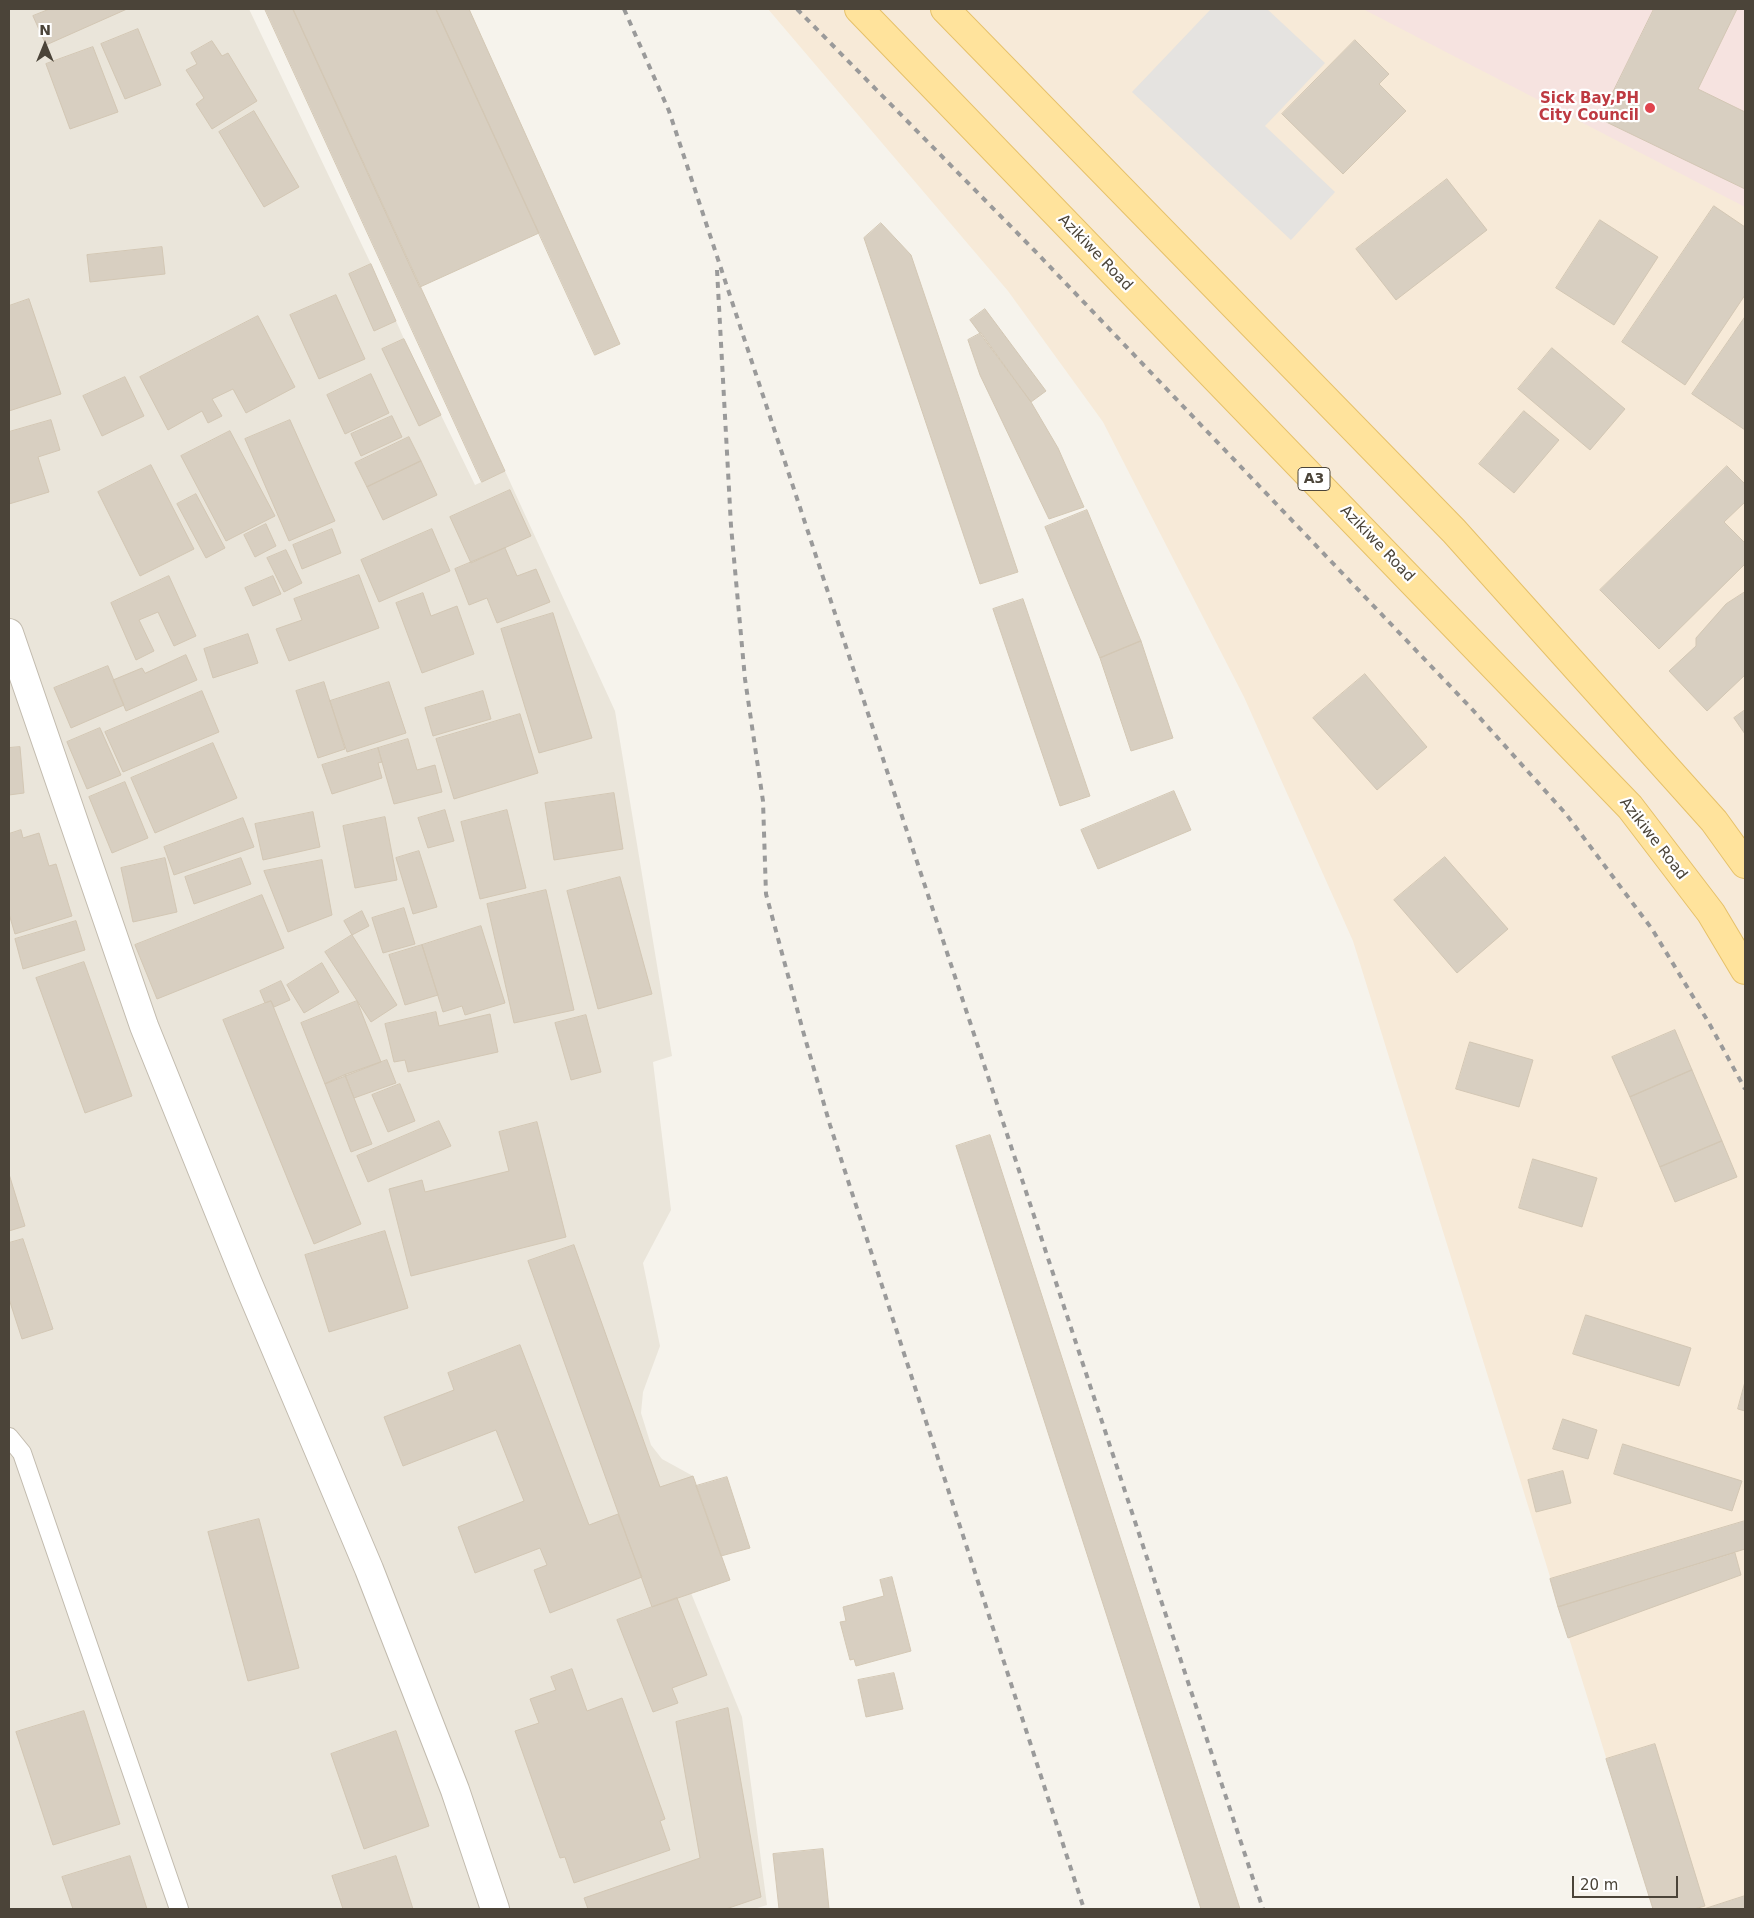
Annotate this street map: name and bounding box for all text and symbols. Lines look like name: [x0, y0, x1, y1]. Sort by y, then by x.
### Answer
north arrow: [20, 20, 70, 70]
text: N: [39, 22, 51, 38]
place label: Sick Bay,PH City Council: [1539, 90, 1639, 125]
marker: Sick Bay,PH City Council: [1643, 101, 1657, 115]
street label: Azikiwe Road: [1054, 211, 1136, 295]
road number: A3: [1298, 468, 1330, 490]
street label: Azikiwe Road: [1336, 502, 1418, 586]
street label: Azikiwe Road: [1615, 794, 1691, 884]
scale bar: [1574, 1866, 1680, 1898]
text: 20 m: [1580, 1876, 1618, 1894]

